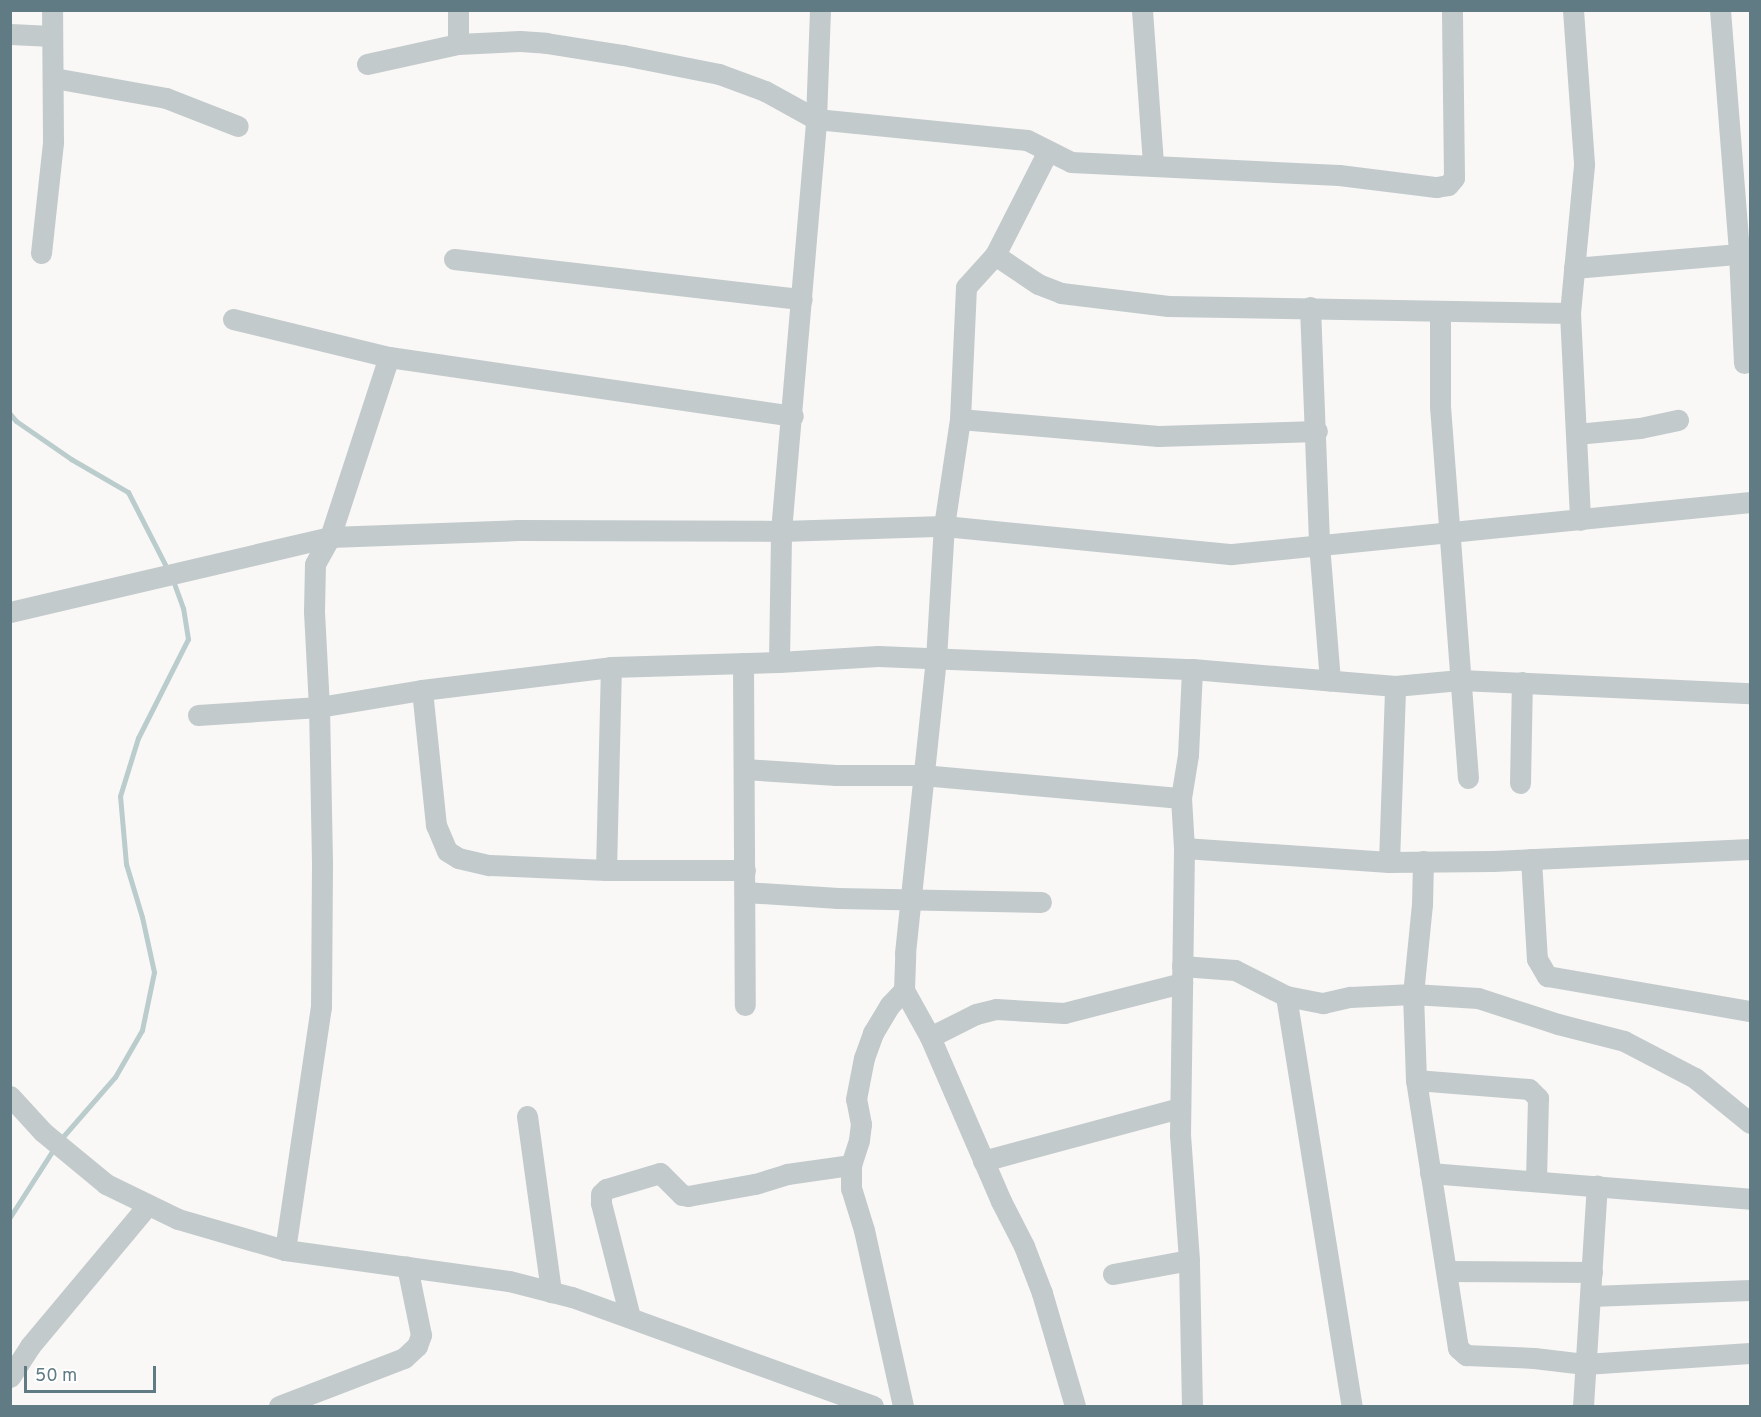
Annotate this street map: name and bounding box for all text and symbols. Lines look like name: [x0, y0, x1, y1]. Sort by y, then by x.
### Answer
scale bar: [27, 1354, 159, 1392]
text: 50 m: [35, 1365, 77, 1388]

